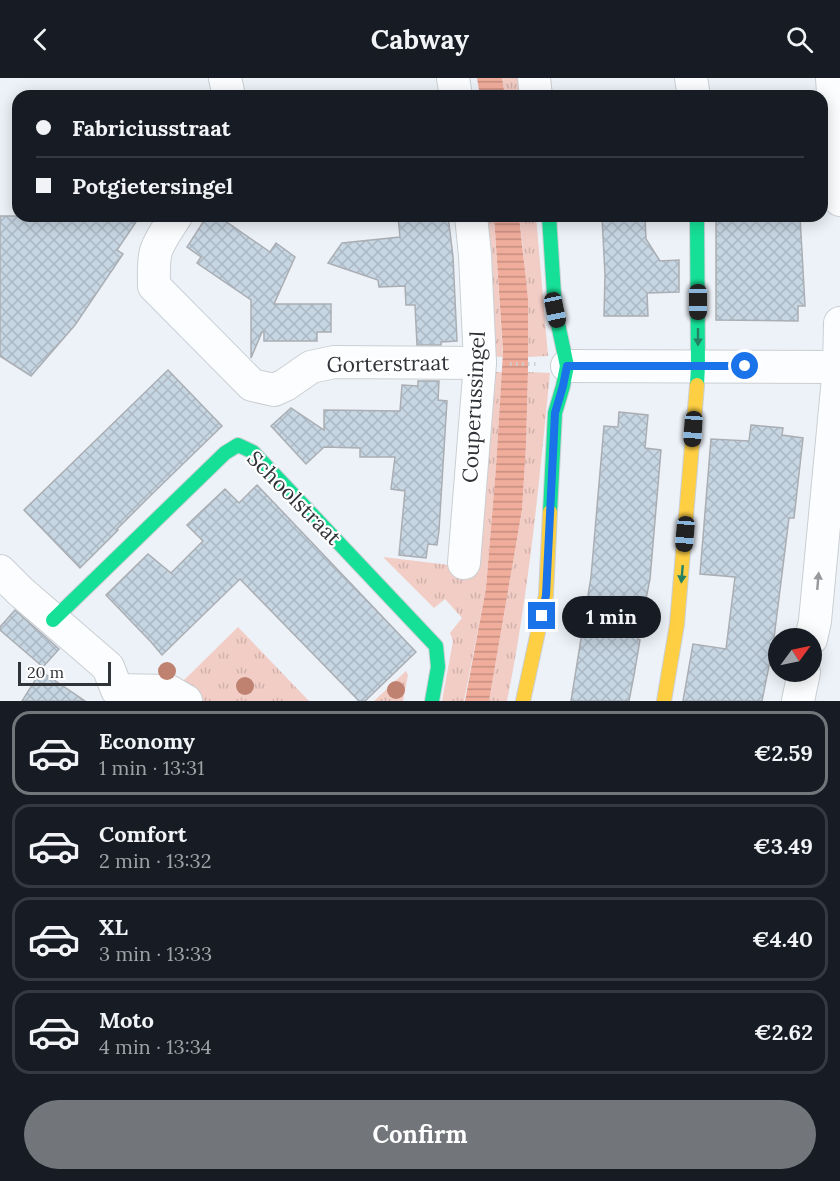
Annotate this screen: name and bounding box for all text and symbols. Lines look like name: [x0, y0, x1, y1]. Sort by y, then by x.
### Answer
text: Cabway: [371, 22, 469, 56]
icon: back: [24, 23, 57, 56]
icon: search: [783, 23, 816, 56]
text: Fabriciusstraat: [72, 114, 231, 142]
text: Potgietersingel: [72, 172, 233, 200]
car: [689, 284, 707, 320]
car: [542, 291, 568, 329]
one-way arrow: [693, 328, 703, 347]
street label: Couperussingel: [456, 330, 491, 483]
street label: Gorterstraat: [326, 349, 450, 378]
route start: [731, 352, 758, 379]
car: [683, 410, 703, 448]
street label: Schoolstraat: [242, 445, 348, 551]
car: [674, 515, 696, 553]
one-way arrow: [677, 564, 687, 583]
one-way arrow: [813, 572, 823, 591]
callout: 1 min: [563, 595, 662, 637]
route end: [528, 602, 555, 629]
text: 1 min: [586, 604, 637, 629]
north arrow: [768, 628, 822, 682]
map controls: [768, 628, 822, 682]
scale bar: [18, 659, 111, 686]
text: 20 m: [27, 662, 64, 682]
icon: car: [27, 726, 81, 780]
text: Economy: [99, 727, 195, 755]
text: €2.59: [754, 739, 813, 767]
text: 1 min · 13:31: [99, 755, 205, 780]
icon: car: [27, 819, 81, 873]
text: Comfort: [99, 820, 187, 848]
text: €3.49: [753, 832, 813, 860]
text: 2 min · 13:32: [99, 848, 211, 873]
icon: car: [27, 912, 81, 966]
text: XL: [99, 913, 128, 941]
text: €4.40: [752, 925, 813, 953]
text: 3 min · 13:33: [99, 941, 212, 966]
icon: car: [27, 1005, 81, 1059]
text: Moto: [99, 1006, 154, 1034]
text: €2.62: [754, 1018, 813, 1046]
text: 4 min · 13:34: [99, 1034, 212, 1059]
button: Confirm: [24, 1100, 816, 1169]

